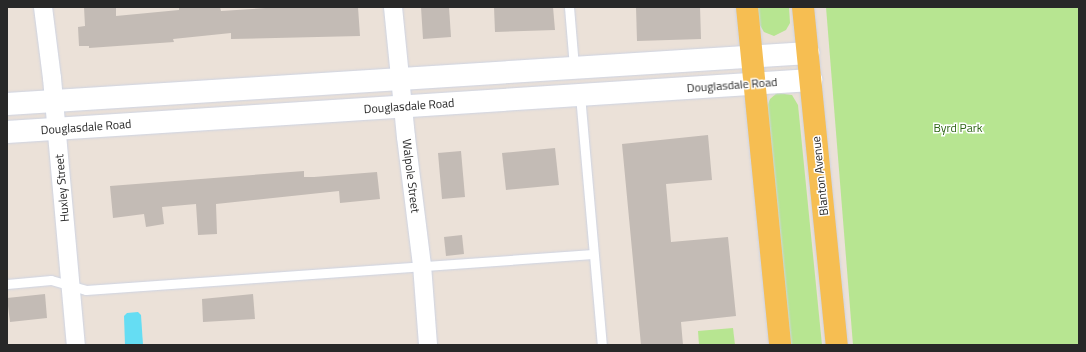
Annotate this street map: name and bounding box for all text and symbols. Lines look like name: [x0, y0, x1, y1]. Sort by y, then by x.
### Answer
street label: Douglasdale Road: [686, 75, 778, 95]
street label: Douglasdale Road: [363, 96, 455, 116]
street label: Douglasdale Road: [40, 117, 132, 137]
park label: Byrd Park: [933, 121, 983, 135]
street label: Blanton Avenue: [809, 136, 831, 216]
street label: Walpole Street: [399, 138, 423, 214]
street label: Huxley Street: [52, 154, 72, 222]

